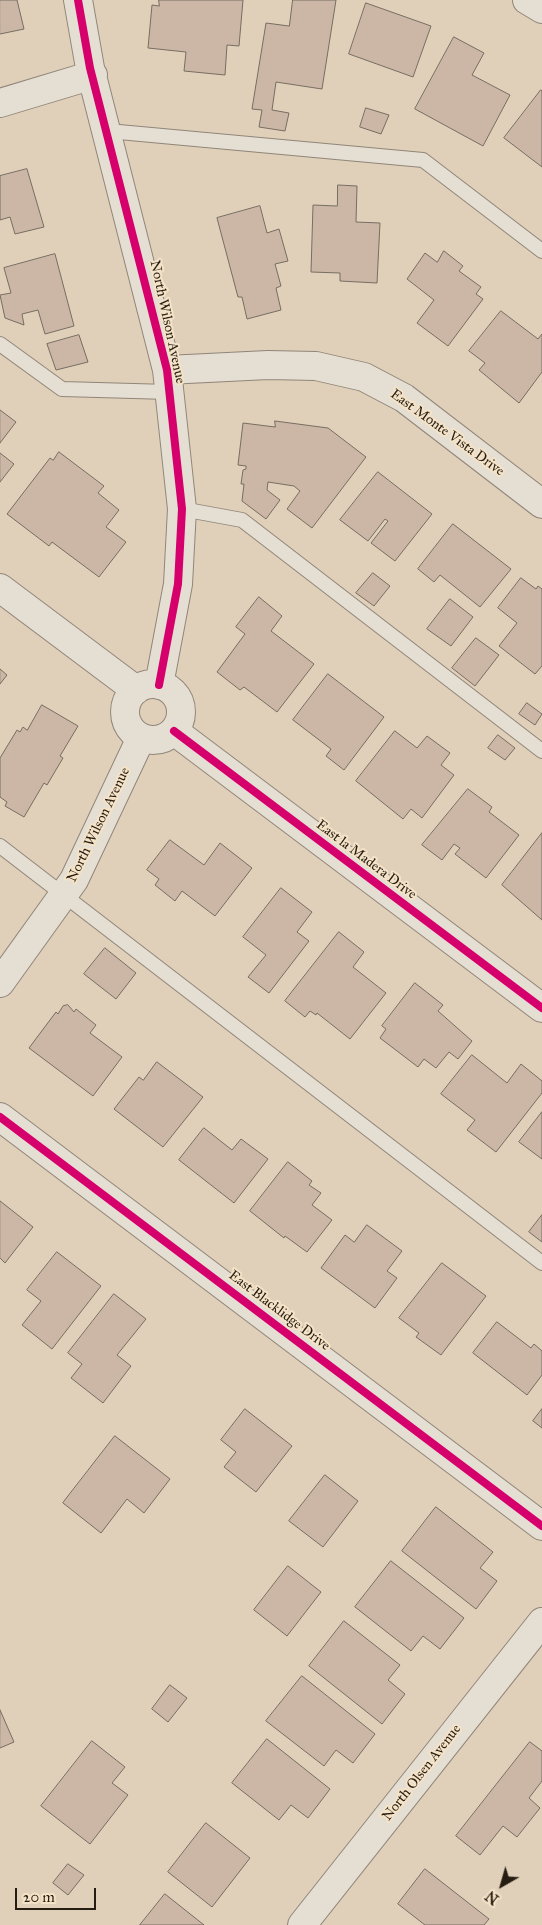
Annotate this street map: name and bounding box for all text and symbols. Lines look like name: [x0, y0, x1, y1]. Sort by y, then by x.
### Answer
street label: North Wilson Avenue: [146, 259, 188, 385]
street label: East Monte Vista Drive: [387, 386, 507, 480]
street label: North Wilson Avenue: [64, 765, 134, 885]
street label: East la Madera Drive: [312, 817, 420, 903]
street label: East Blacklidge Drive: [225, 1267, 333, 1355]
street label: North Olsen Avenue: [379, 1721, 465, 1825]
north arrow: [477, 1860, 527, 1910]
scale bar: [18, 1878, 99, 1910]
text: N: [483, 1887, 502, 1908]
text: 20 m: [23, 1888, 55, 1906]

